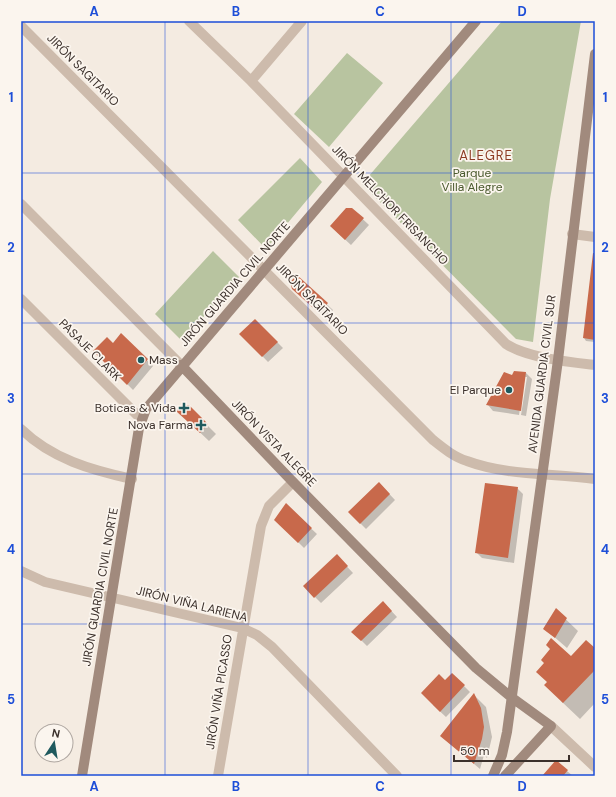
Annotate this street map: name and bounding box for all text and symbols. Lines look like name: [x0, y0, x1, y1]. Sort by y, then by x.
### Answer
text: A: [89, 3, 99, 20]
text: B: [232, 3, 240, 20]
text: C: [375, 3, 385, 20]
text: D: [517, 3, 527, 20]
street label: JIRÓN SAGITARIO: [43, 30, 123, 110]
text: 1: [9, 89, 13, 106]
text: 1: [603, 89, 607, 106]
street label: JIRÓN MELCHOR FRISANCHO: [328, 141, 452, 269]
district label: ALEGRE: [459, 147, 513, 164]
park label: Parque Villa Alegre: [441, 165, 503, 195]
street label: JIRÓN GUARDIA CIVIL NORTE: [176, 218, 294, 350]
text: 2: [7, 239, 15, 256]
text: 2: [601, 239, 609, 256]
street label: JIRÓN SAGITARIO: [272, 259, 352, 339]
street label: AVENIDA GUARDIA CIVIL SUR: [524, 294, 560, 454]
street label: PASAJE CLARK: [55, 315, 125, 385]
place label: Mass: [149, 352, 178, 368]
marker: Mass: [136, 355, 146, 365]
place label: El Parque: [450, 382, 501, 398]
marker: El Parque: [504, 385, 514, 395]
text: 3: [7, 390, 15, 407]
text: 3: [601, 390, 609, 407]
street label: JIRÓN VISTA ALEGRE: [228, 396, 320, 490]
place label: Boticas & Vida: [95, 400, 176, 416]
marker: Boticas & Vida: [179, 403, 189, 413]
place label: Nova Farma: [128, 417, 193, 433]
marker: Nova Farma: [196, 420, 206, 430]
street label: JIRÓN GUARDIA CIVIL NORTE: [78, 506, 122, 667]
text: 4: [7, 541, 15, 558]
text: 4: [601, 541, 609, 558]
street label: JIRÓN VIÑA LARIENA: [135, 582, 249, 626]
street label: JIRÓN VIÑA PICASSO: [202, 633, 236, 751]
text: 5: [7, 691, 15, 708]
text: 5: [601, 691, 609, 708]
north arrow: [34, 723, 74, 763]
text: N: [51, 726, 61, 741]
scale bar: [454, 737, 569, 763]
text: 50 m: [460, 743, 489, 759]
text: A: [89, 778, 99, 795]
text: B: [232, 778, 240, 795]
text: C: [375, 778, 385, 795]
text: D: [517, 778, 527, 795]

